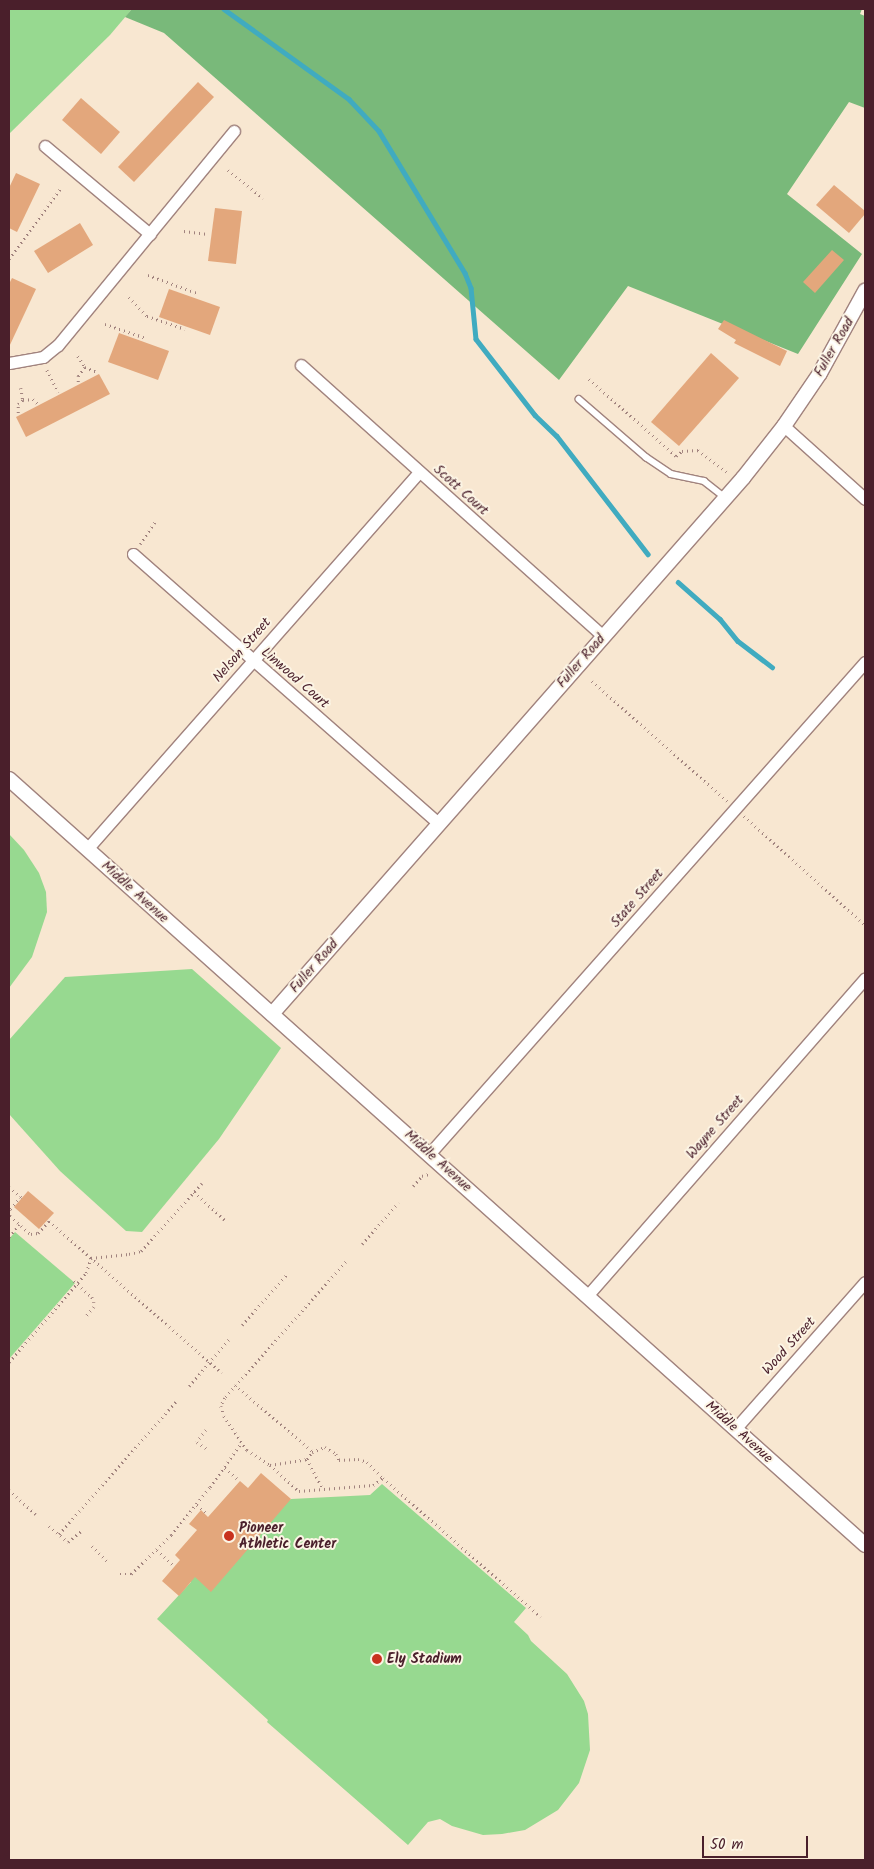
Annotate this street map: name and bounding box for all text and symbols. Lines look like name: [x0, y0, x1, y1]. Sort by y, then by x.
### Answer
street label: Fuller Road: [810, 314, 858, 380]
street label: Scott Court: [430, 461, 492, 519]
street label: Nelson Street: [209, 614, 275, 686]
street label: Fuller Road: [553, 631, 609, 691]
street label: Linwood Court: [258, 644, 332, 712]
street label: Middle Avenue: [98, 857, 172, 927]
street label: State Street: [607, 865, 667, 931]
street label: Fuller Road: [286, 936, 342, 996]
street label: Wayne Street: [683, 1092, 747, 1162]
street label: Middle Avenue: [401, 1126, 475, 1196]
street label: Wood Street: [759, 1314, 819, 1378]
street label: Middle Avenue: [702, 1397, 776, 1467]
place label: Pioneer Athletic Center: [239, 1520, 336, 1552]
marker: Pioneer Athletic Center: [223, 1530, 235, 1542]
place label: Ely Stadium: [387, 1651, 462, 1667]
marker: Ely Stadium: [371, 1653, 383, 1665]
scale bar: [704, 1826, 810, 1858]
text: 50 m: [710, 1833, 744, 1857]

